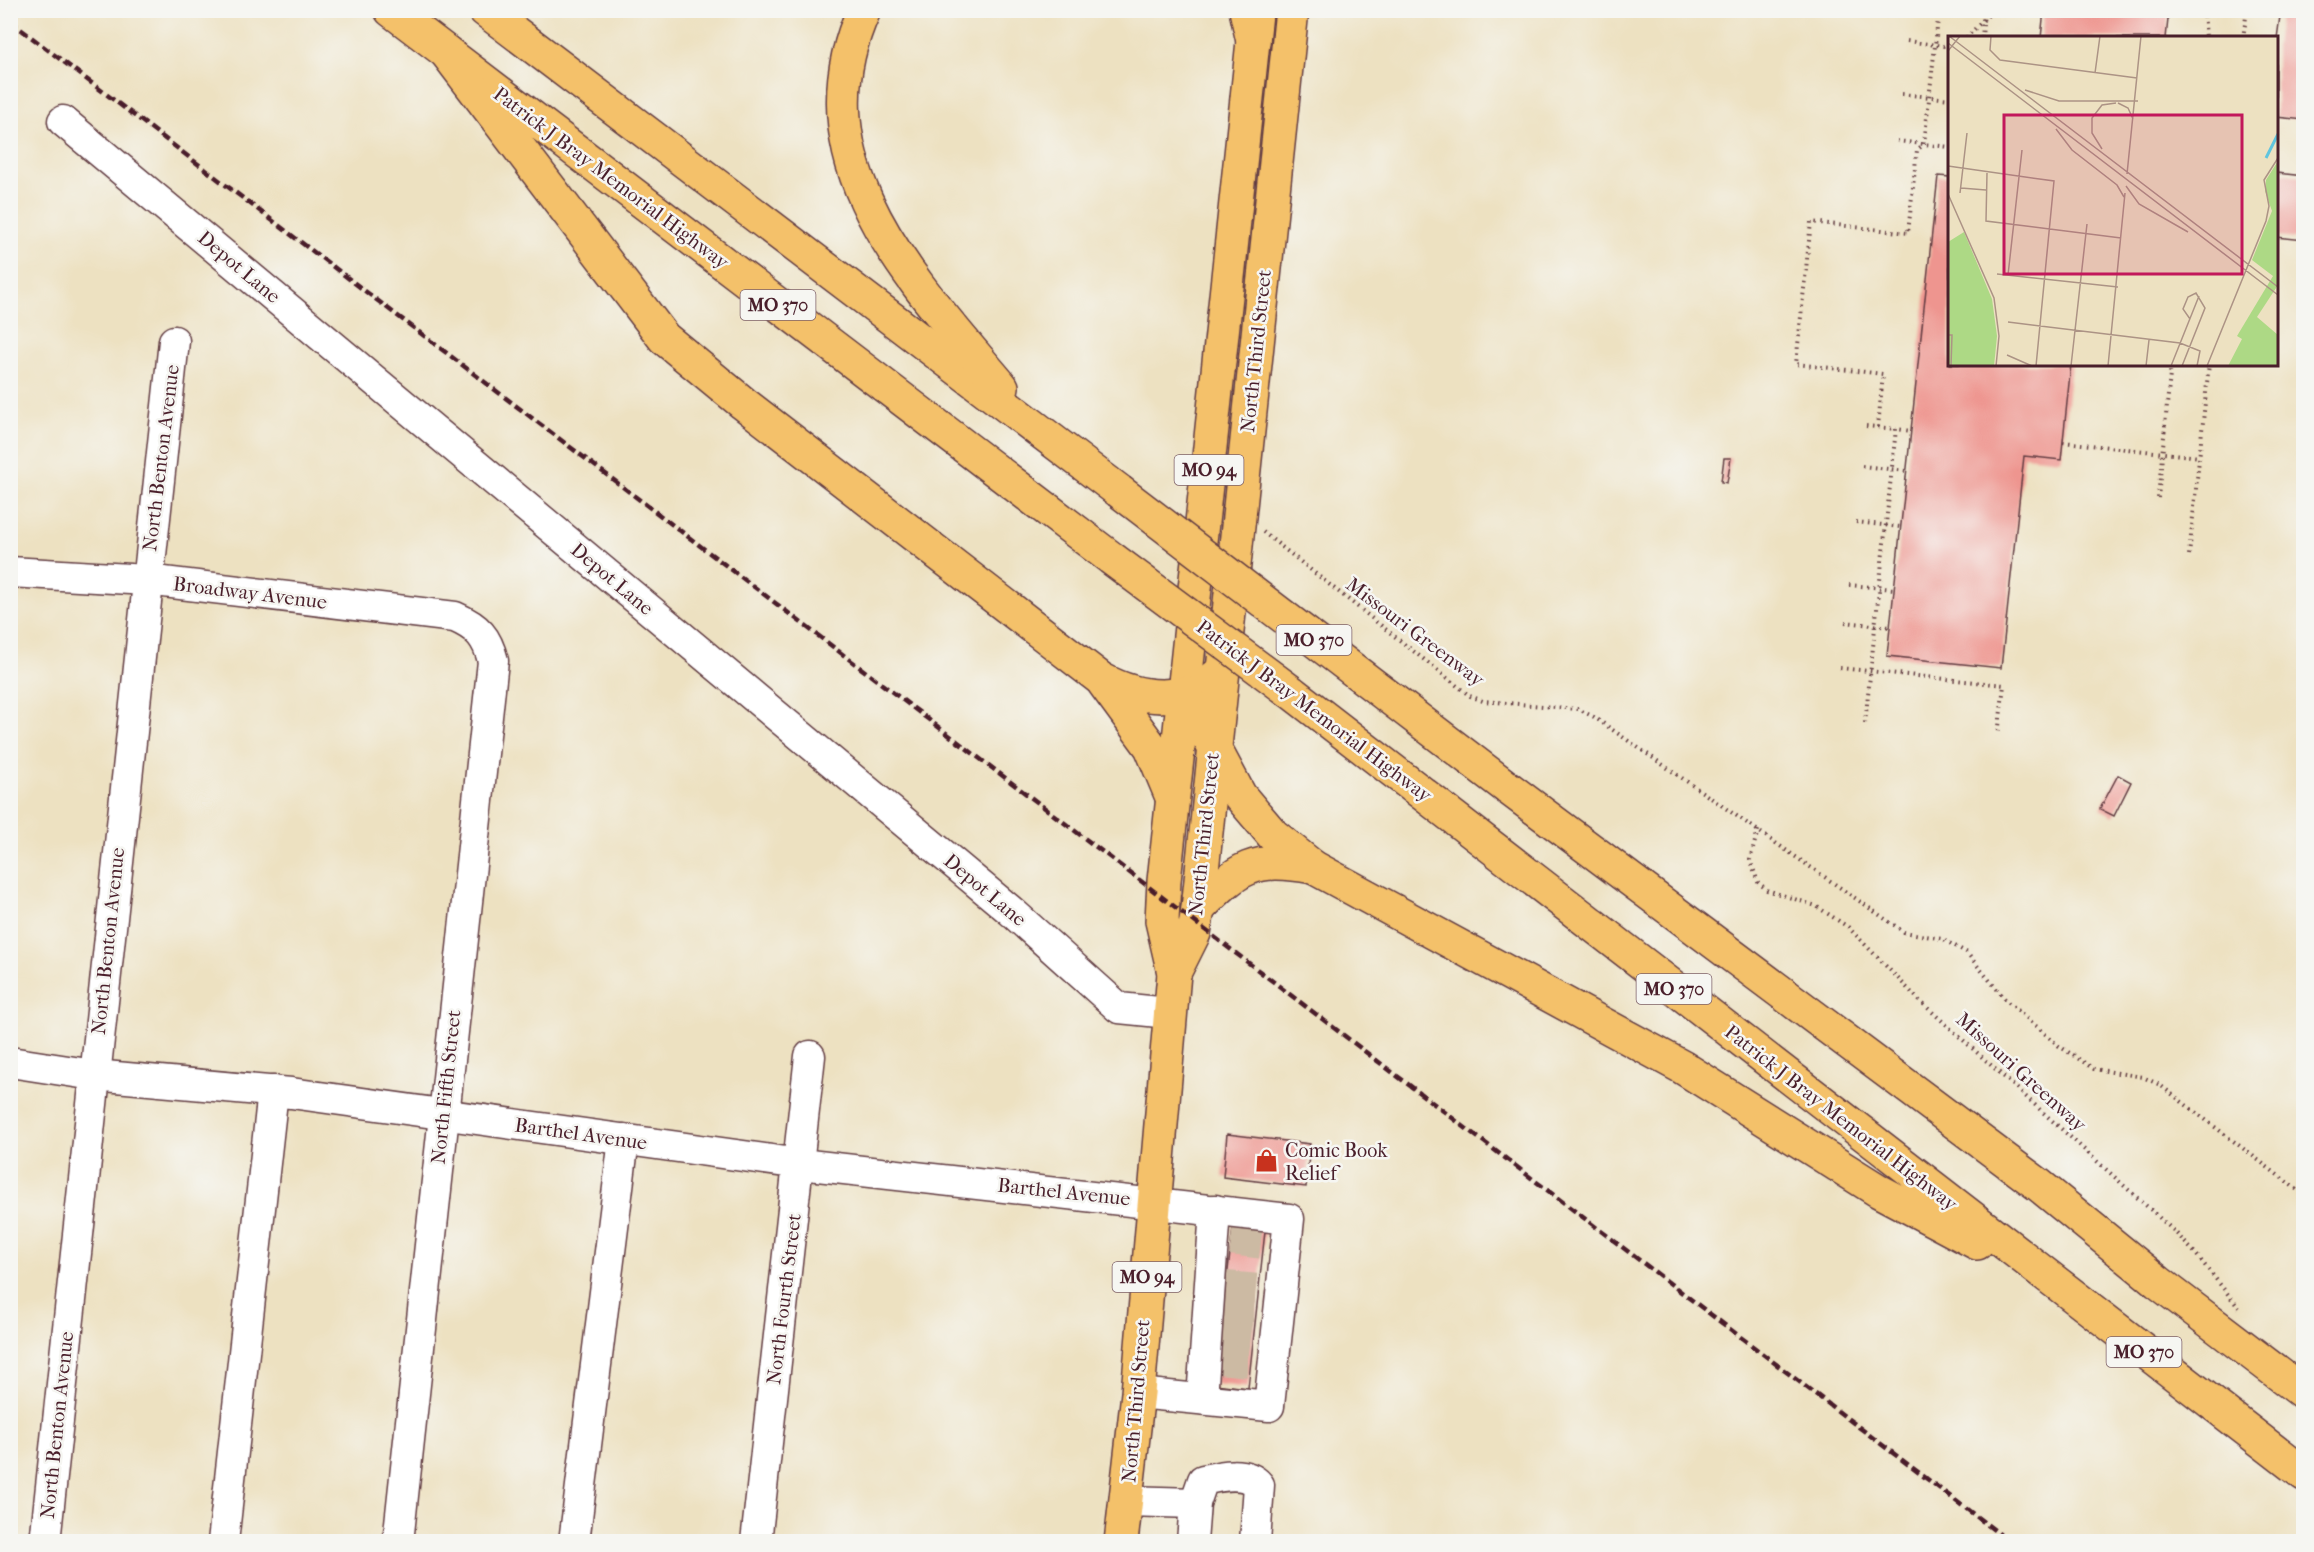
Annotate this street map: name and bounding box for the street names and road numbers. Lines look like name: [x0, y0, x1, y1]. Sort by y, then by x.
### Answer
street label: Patrick J Bray Memorial Highway: [489, 82, 734, 275]
street label: Depot Lane: [193, 226, 285, 308]
street label: North Third Street: [1236, 269, 1276, 433]
road number: MO 370: [740, 290, 816, 320]
street label: North Benton Avenue: [138, 363, 184, 553]
road number: MO 94: [1174, 455, 1244, 485]
street label: Depot Lane: [566, 538, 658, 620]
street label: Broadway Avenue: [172, 572, 328, 614]
street label: Missouri Greenway: [1341, 573, 1490, 692]
street label: Patrick J Bray Memorial Highway: [1192, 615, 1437, 808]
road number: MO 370: [1276, 625, 1352, 655]
street label: North Third Street: [1184, 752, 1224, 916]
street label: North Benton Avenue: [87, 846, 129, 1036]
street label: Depot Lane: [939, 849, 1031, 931]
road number: MO 370: [1636, 974, 1712, 1004]
street label: Missouri Greenway: [1951, 1008, 2092, 1137]
street label: North Fifth Street: [426, 1009, 466, 1165]
street label: Patrick J Bray Memorial Highway: [1720, 1020, 1963, 1217]
street label: Barthel Avenue: [513, 1113, 649, 1155]
street label: Barthel Avenue: [996, 1174, 1132, 1210]
street label: North Fourth Street: [762, 1212, 806, 1386]
road number: MO 94: [1112, 1262, 1182, 1292]
street label: North Third Street: [1117, 1319, 1155, 1483]
street label: North Benton Avenue: [36, 1330, 78, 1520]
road number: MO 370: [2106, 1337, 2182, 1367]

